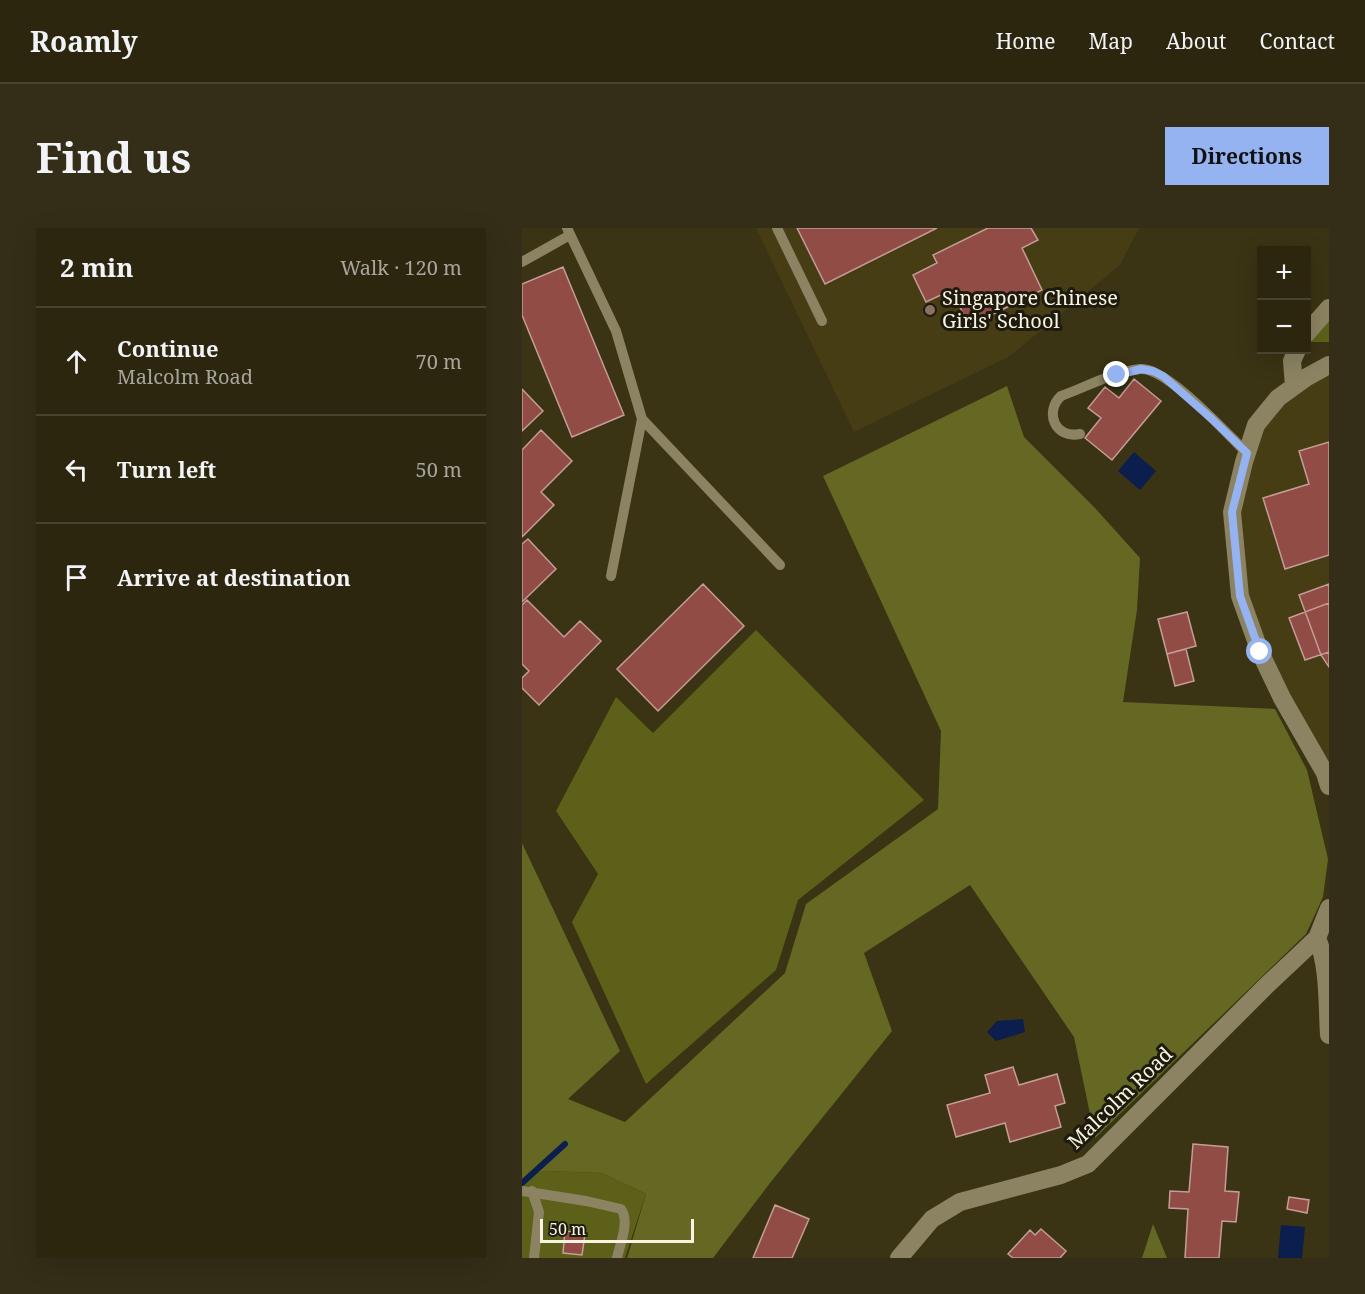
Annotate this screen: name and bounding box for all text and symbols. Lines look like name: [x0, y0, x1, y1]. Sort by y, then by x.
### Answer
text: Roamly: [30, 22, 138, 60]
text: Home: [996, 27, 1056, 55]
text: Map: [1089, 27, 1133, 55]
text: About: [1166, 27, 1227, 55]
text: Contact: [1260, 27, 1335, 55]
button: Directions: [1165, 127, 1329, 185]
text: Find us: [36, 128, 191, 185]
map controls: [1257, 246, 1311, 354]
button: +: [1257, 246, 1311, 300]
text: 2 min: [60, 249, 134, 285]
text: Walk · 120 m: [340, 254, 462, 281]
place label: Singapore Chinese Girls' School: [942, 284, 1118, 334]
button: −: [1257, 300, 1311, 354]
marker: Singapore Chinese Girls' School: [923, 303, 937, 317]
text: Continue: [117, 333, 219, 363]
icon: ahead: [60, 345, 93, 378]
text: 70 m: [416, 348, 462, 375]
route end: [1103, 361, 1129, 387]
text: Malcolm Road: [117, 363, 253, 390]
icon: left: [60, 453, 93, 486]
text: Turn left: [117, 454, 216, 484]
text: 50 m: [416, 456, 462, 483]
icon: arrive: [60, 561, 93, 594]
text: Arrive at destination: [117, 562, 351, 592]
route start: [1246, 638, 1272, 664]
street label: Malcolm Road: [1061, 1041, 1178, 1155]
scale bar: [540, 1216, 694, 1244]
text: 50 m: [549, 1218, 586, 1240]

